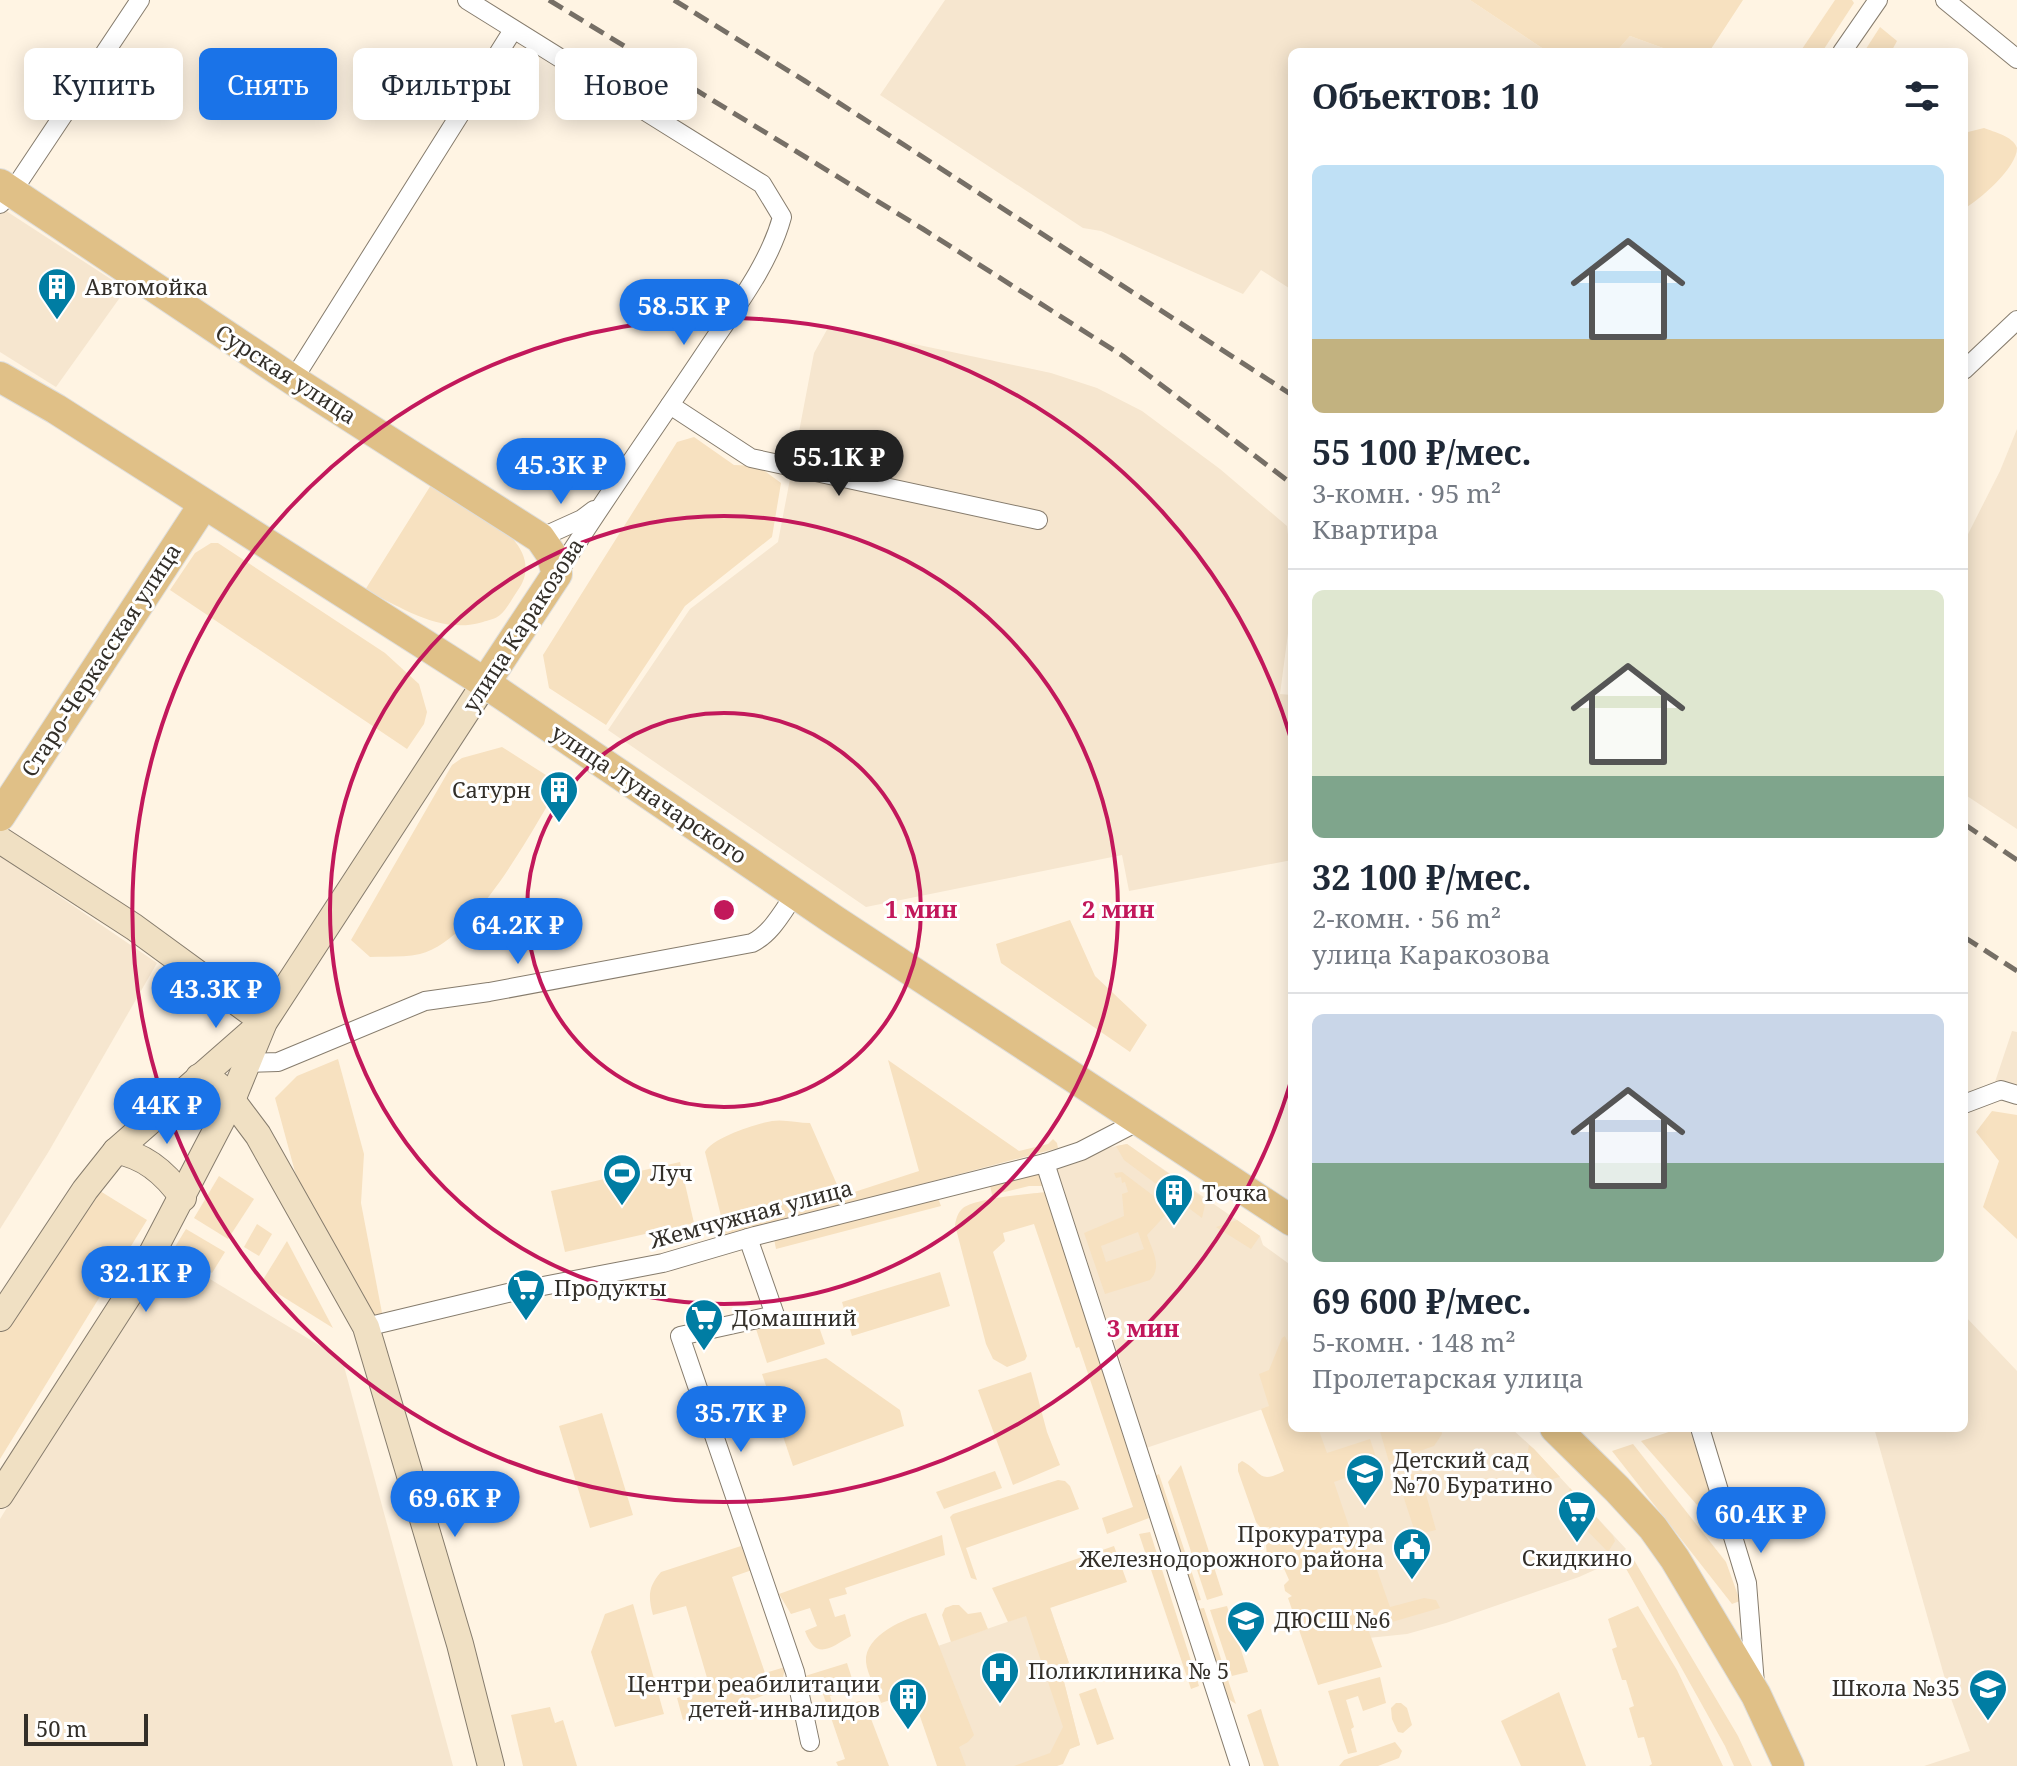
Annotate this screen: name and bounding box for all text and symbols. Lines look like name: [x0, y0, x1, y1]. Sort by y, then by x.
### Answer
chip: Купить: [24, 48, 183, 120]
chip: Снять: [199, 48, 337, 120]
chip: Фильтры: [353, 48, 539, 120]
chip: Новое: [555, 48, 697, 120]
text: Объектов: 10: [1312, 73, 1539, 119]
icon: filters: [1900, 74, 1944, 118]
icon: home: [1556, 217, 1700, 361]
building icon: Автомойка: [36, 266, 78, 321]
place label: Автомойка: [85, 271, 208, 301]
pin: 58.5K ₽: [610, 279, 758, 347]
text: 58.5K ₽: [638, 287, 730, 323]
street label: Сурская улица: [210, 316, 363, 430]
text: 55 100 ₽/мес.: [1312, 429, 1532, 475]
pin: 55.1K ₽: [765, 430, 913, 498]
pin: 45.3K ₽: [487, 438, 635, 506]
text: 55.1K ₽: [793, 438, 885, 474]
text: 45.3K ₽: [515, 446, 607, 482]
text: 3-комн. · 95 m²: [1312, 475, 1501, 511]
text: Квартира: [1312, 511, 1439, 547]
street label: улица Каракозова: [455, 532, 590, 717]
street label: Старо-Черкасская улица: [13, 537, 187, 782]
icon: home: [1556, 642, 1700, 786]
street label: улица Луначарского: [546, 716, 753, 870]
building icon: Сатурн: [538, 769, 580, 824]
place label: Сатурн: [452, 774, 531, 804]
text: 32 100 ₽/мес.: [1312, 854, 1532, 900]
text: 1 мин: [885, 892, 957, 925]
text: 2 мин: [1082, 892, 1154, 925]
centre of rings: [710, 896, 738, 924]
pin: 64.2K ₽: [444, 898, 592, 966]
text: 2-комн. · 56 m²: [1312, 900, 1501, 936]
text: 64.2K ₽: [472, 906, 564, 942]
text: улица Каракозова: [1312, 936, 1551, 972]
pin: 43.3K ₽: [142, 962, 290, 1030]
text: 43.3K ₽: [170, 970, 262, 1006]
icon: home: [1556, 1066, 1700, 1210]
pin: 44K ₽: [111, 1078, 223, 1146]
text: 44K ₽: [132, 1086, 202, 1122]
sports icon: Луч: [601, 1152, 643, 1207]
place label: Луч: [650, 1157, 693, 1187]
street label: Жемчужная улица: [645, 1171, 856, 1255]
building icon: Точка: [1153, 1172, 1195, 1227]
place label: Точка: [1202, 1177, 1268, 1207]
pin: 32.1K ₽: [72, 1246, 220, 1314]
text: 32.1K ₽: [100, 1254, 192, 1290]
supermarket icon: Продукты: [505, 1267, 547, 1322]
place label: Продукты: [554, 1272, 667, 1302]
text: 69 600 ₽/мес.: [1312, 1278, 1532, 1324]
supermarket icon: Домашний: [683, 1297, 725, 1352]
place label: Домашний: [732, 1302, 857, 1332]
text: 3 мин: [1107, 1311, 1179, 1344]
text: 5-комн. · 148 m²: [1312, 1324, 1516, 1360]
text: Пролетарская улица: [1312, 1360, 1584, 1396]
pin: 35.7K ₽: [667, 1386, 815, 1454]
text: 35.7K ₽: [695, 1394, 787, 1430]
place label: Детский сад №70 Буратино: [1393, 1444, 1553, 1499]
school or university icon: Детский сад №70 Буратино: [1344, 1452, 1386, 1507]
pin: 69.6K ₽: [381, 1471, 529, 1539]
text: 69.6K ₽: [409, 1479, 501, 1515]
pin: 60.4K ₽: [1687, 1487, 1835, 1555]
supermarket icon: Скидкино: [1556, 1489, 1598, 1544]
text: 60.4K ₽: [1715, 1495, 1807, 1531]
place label: Прокуратура Железнодорожного района: [1078, 1518, 1384, 1573]
public building icon: Прокуратура Железнодорожного района: [1391, 1526, 1433, 1581]
place label: Скидкино: [1522, 1542, 1632, 1572]
school or university icon: ДЮСШ №6: [1225, 1599, 1267, 1654]
place label: ДЮСШ №6: [1274, 1604, 1390, 1634]
hospital icon: Поликлиника № 5: [979, 1650, 1021, 1705]
place label: Поликлиника № 5: [1028, 1655, 1229, 1685]
school or university icon: Школа №35: [1967, 1667, 2009, 1722]
place label: Центри реабилитации детей-инвалидов: [627, 1668, 880, 1723]
place label: Школа №35: [1832, 1672, 1960, 1702]
building icon: Центри реабилитации детей-инвалидов: [887, 1676, 929, 1731]
scale bar: [24, 1710, 148, 1746]
text: 50 m: [36, 1713, 87, 1743]

